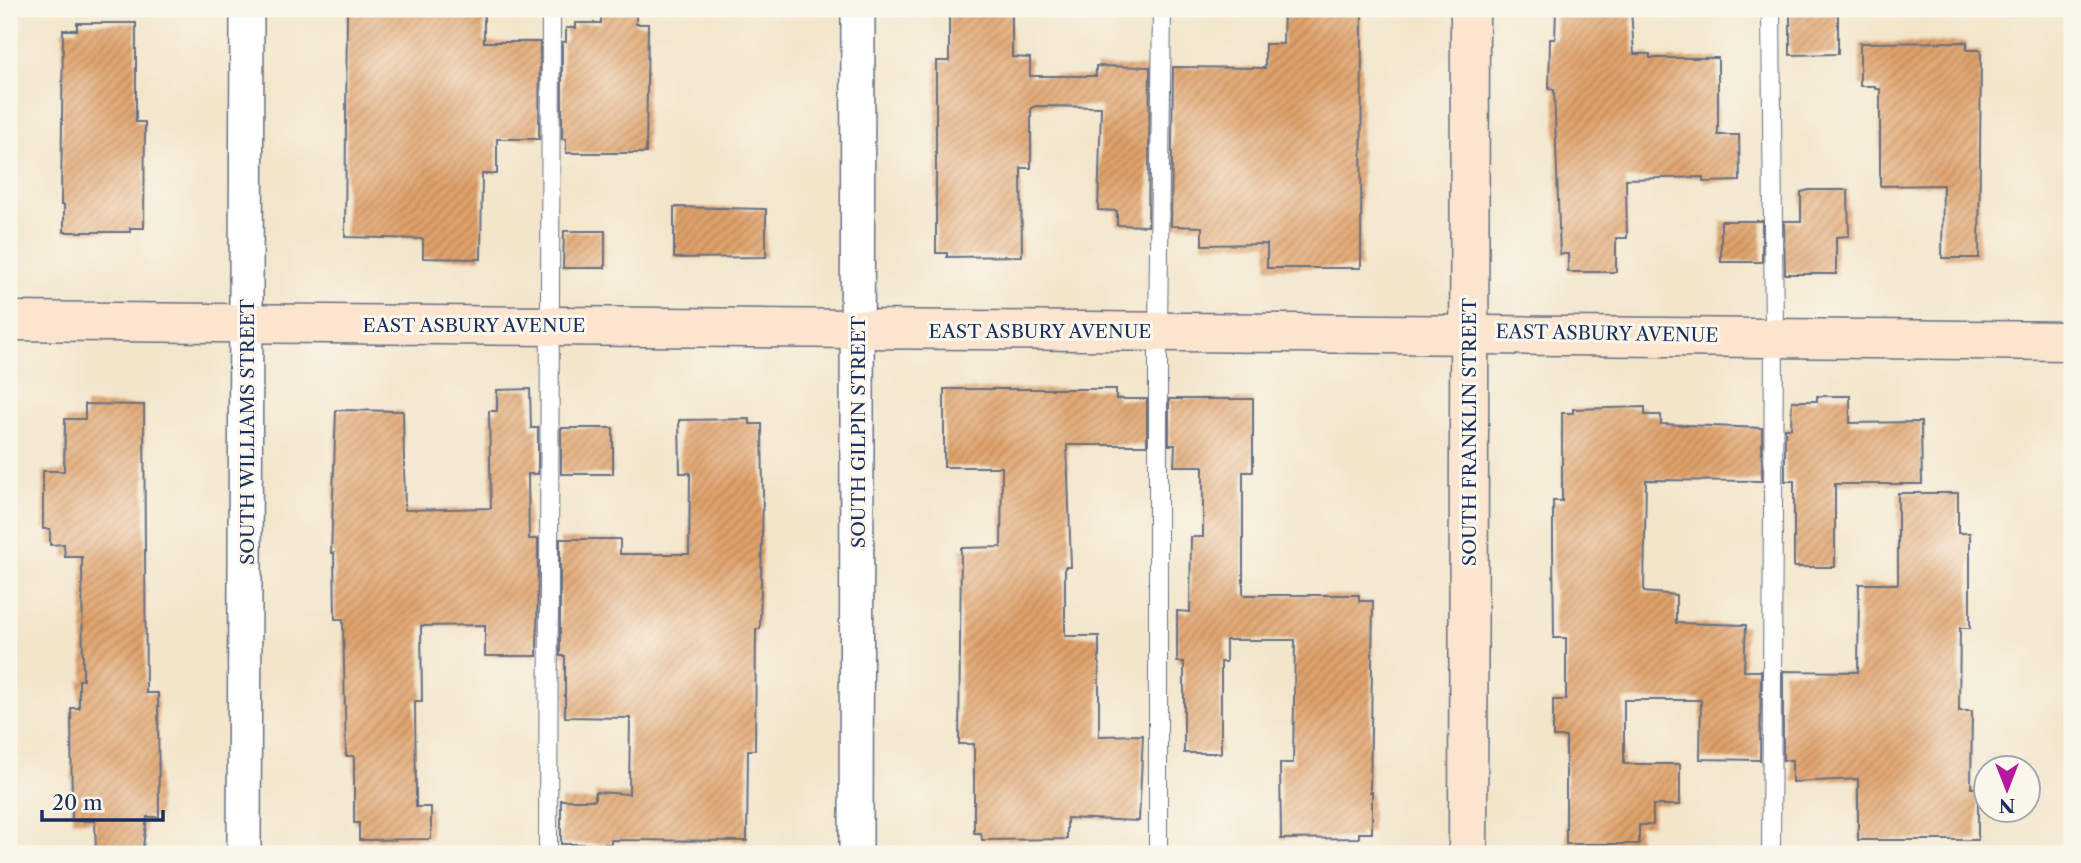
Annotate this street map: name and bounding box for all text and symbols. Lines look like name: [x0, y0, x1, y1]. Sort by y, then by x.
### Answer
street label: SOUTH FRANKLIN STREET: [1458, 297, 1481, 566]
street label: SOUTH WILLIAMS STREET: [236, 298, 259, 565]
street label: EAST ASBURY AVENUE: [363, 314, 585, 337]
street label: SOUTH GILPIN STREET: [847, 315, 870, 548]
street label: EAST ASBURY AVENUE: [929, 320, 1151, 343]
street label: EAST ASBURY AVENUE: [1495, 320, 1719, 347]
north arrow: [1972, 754, 2042, 824]
scale bar: [42, 779, 163, 823]
text: 20 m: [52, 790, 103, 815]
text: N: [1999, 794, 2015, 817]

